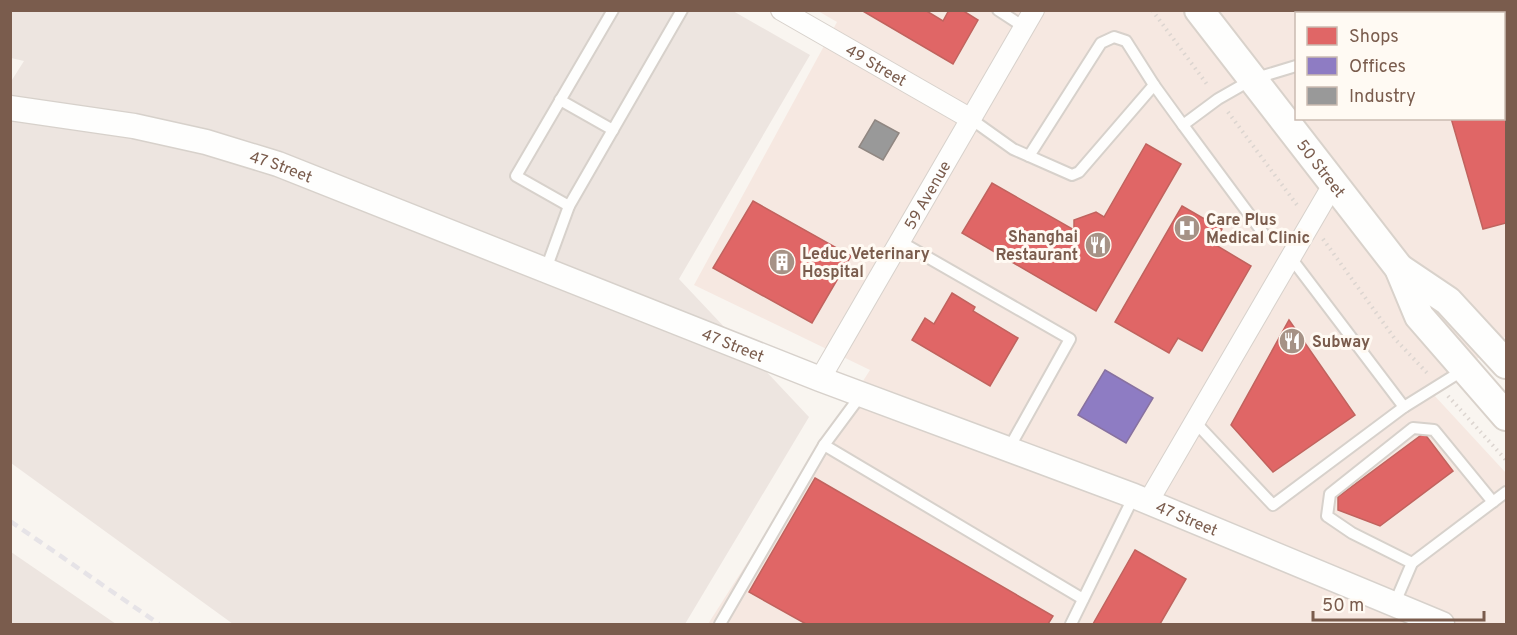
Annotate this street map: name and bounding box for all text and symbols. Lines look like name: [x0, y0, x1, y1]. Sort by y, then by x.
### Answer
legend: [1295, 12, 1505, 120]
text: Shops: [1349, 26, 1399, 49]
street label: 49 Street: [841, 41, 910, 92]
text: Offices: [1349, 56, 1406, 79]
text: Industry: [1349, 86, 1416, 109]
street label: 50 Street: [1291, 136, 1349, 202]
street label: 47 Street: [247, 148, 315, 189]
street label: 59 Avenue: [901, 158, 956, 234]
place label: Care Plus Medical Clinic: [1206, 211, 1310, 249]
hospital icon: Care Plus Medical Clinic: [1172, 213, 1202, 243]
place label: Shanghai Restaurant: [995, 228, 1078, 266]
restaurant icon: Shanghai Restaurant: [1083, 230, 1113, 260]
place label: Leduc Veterinary Hospital: [802, 245, 930, 283]
building icon: Leduc Veterinary Hospital: [767, 247, 797, 277]
street label: 47 Street: [698, 325, 766, 368]
restaurant icon: Subway: [1277, 326, 1307, 356]
place label: Subway: [1312, 333, 1370, 353]
street label: 47 Street: [1152, 498, 1220, 542]
scale bar: [1313, 584, 1484, 622]
text: 50 m: [1322, 595, 1364, 618]

